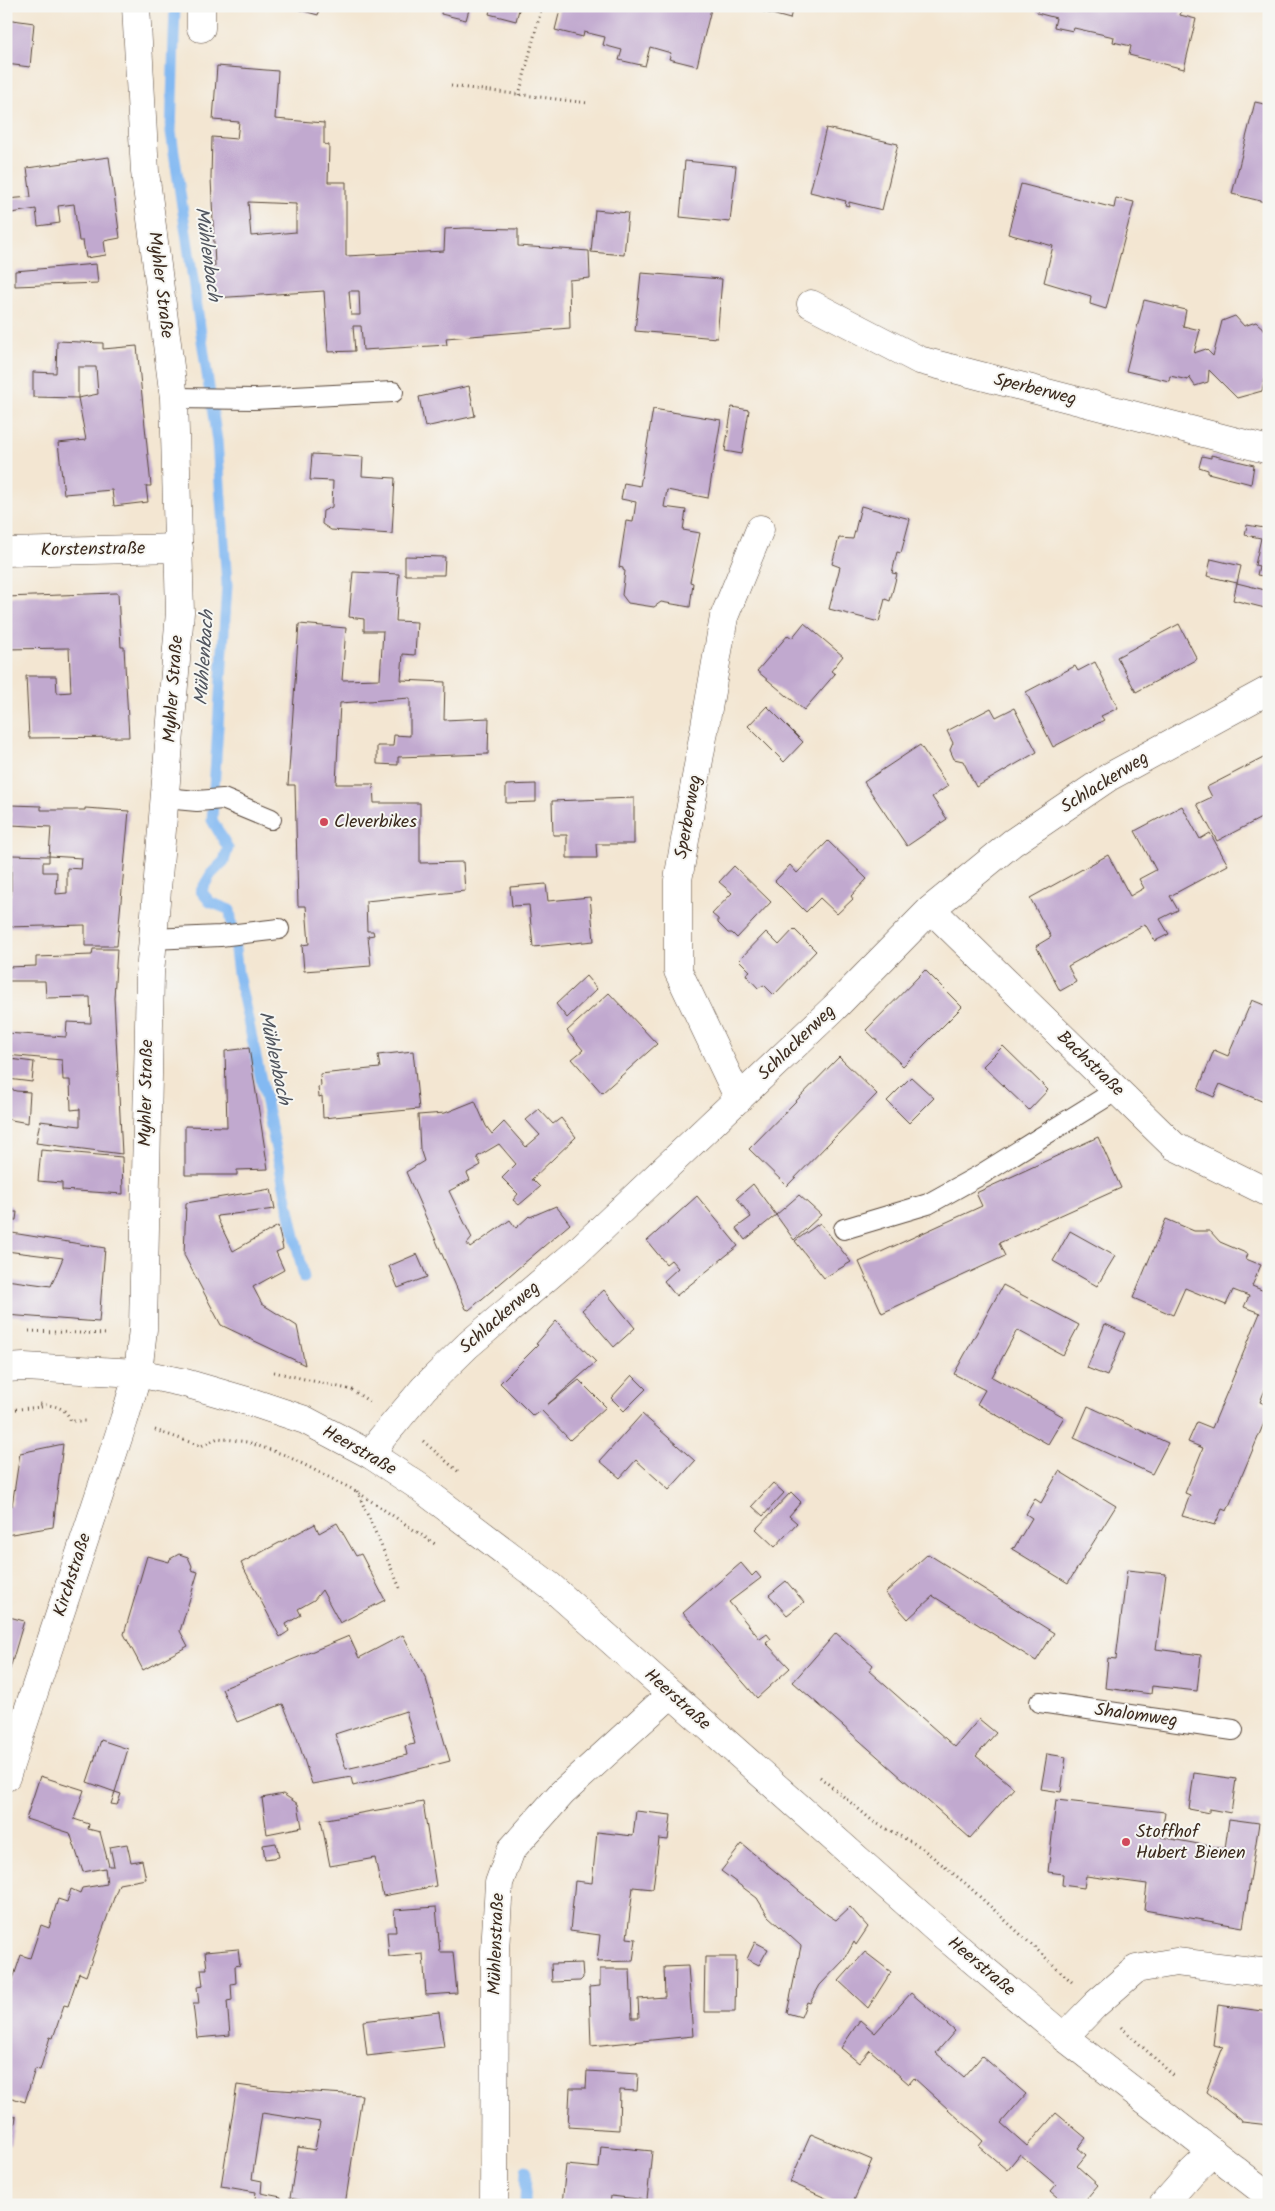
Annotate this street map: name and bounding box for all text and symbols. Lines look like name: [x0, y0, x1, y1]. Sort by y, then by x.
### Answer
water label: Mühlenbach: [186, 205, 229, 305]
street label: Myhler Straße: [139, 230, 181, 340]
street label: Sperberweg: [990, 366, 1080, 414]
street label: Korstenstraße: [40, 535, 146, 565]
water label: Mühlenbach: [187, 608, 223, 707]
street label: Myhler Straße: [156, 634, 192, 744]
street label: Schlackerweg: [1055, 744, 1155, 822]
street label: Sperberweg: [667, 773, 711, 861]
place label: Cleverbikes: [334, 808, 417, 837]
marker: Cleverbikes: [318, 816, 330, 828]
street label: Schlackerweg: [751, 998, 843, 1088]
water label: Mühlenbach: [249, 1008, 299, 1109]
street label: Bachstraße: [1049, 1024, 1131, 1104]
street label: Myhler Straße: [132, 1039, 162, 1147]
street label: Schlackerweg: [453, 1274, 547, 1362]
street label: Heerstraße: [316, 1418, 402, 1484]
street label: Kirchstraße: [46, 1530, 100, 1620]
street label: Heerstraße: [637, 1662, 717, 1738]
street label: Shalomweg: [1093, 1696, 1179, 1736]
place label: Stoffhof Hubert Bienen: [1136, 1818, 1246, 1868]
marker: Stoffhof Hubert Bienen: [1120, 1836, 1132, 1848]
street label: Mühlenstraße: [481, 1892, 513, 1996]
street label: Heerstraße: [940, 1930, 1022, 2004]

